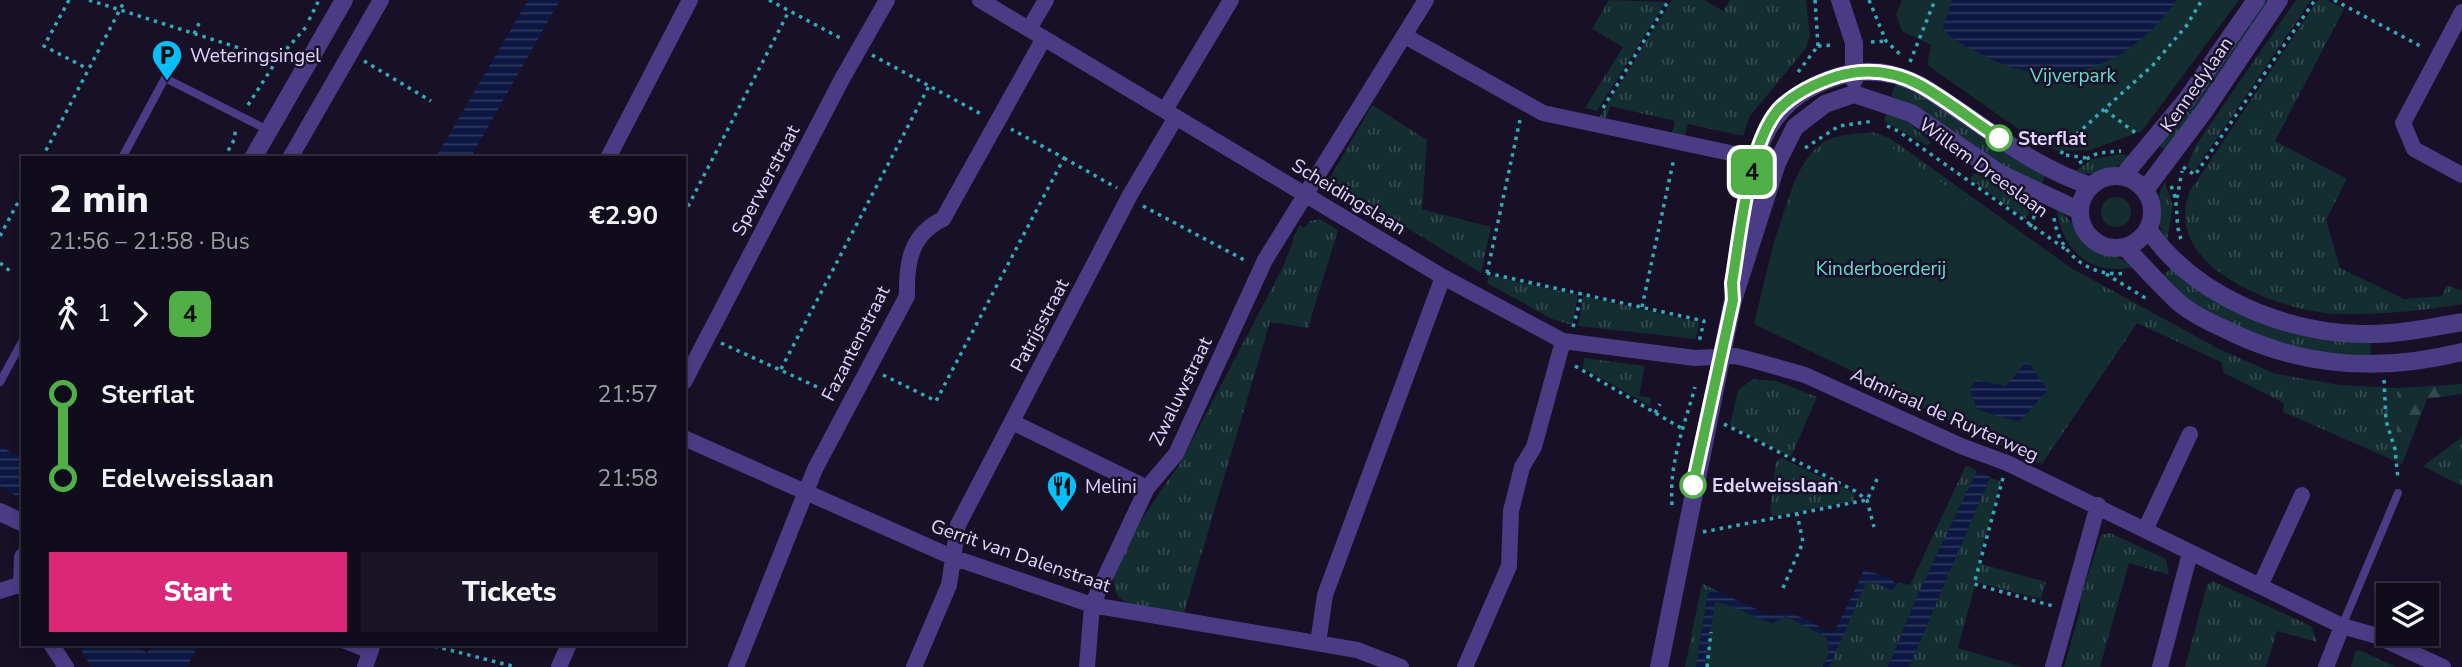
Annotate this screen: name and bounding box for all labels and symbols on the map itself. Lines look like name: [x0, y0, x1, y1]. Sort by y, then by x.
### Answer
street label: Kennedylaan: [2154, 32, 2239, 137]
parking icon: Weteringsingel: [150, 38, 184, 82]
place label: Weteringsingel: [190, 43, 321, 69]
park label: Vijverpark: [2029, 63, 2116, 89]
street label: Willem Dreeslaan: [1913, 112, 2054, 224]
street label: Sperwerstraat: [726, 120, 806, 240]
marker: Sterflat: [1986, 125, 2012, 151]
place label: Sterflat: [2018, 126, 2087, 152]
line badge: 4: [1729, 149, 1775, 195]
street label: Scheidingslaan: [1287, 153, 1410, 241]
park label: Kinderboerderij: [1816, 256, 1946, 282]
street label: Patrijsstraat: [1004, 274, 1076, 377]
street label: Fazantenstraat: [816, 281, 896, 406]
street label: Zwaluwstraat: [1143, 332, 1219, 450]
street label: Admiraal de Ruyterweg: [1846, 362, 2043, 468]
restaurant icon: Melini: [1045, 469, 1079, 513]
marker: Edelweisslaan: [1680, 472, 1706, 498]
place label: Edelweisslaan: [1712, 473, 1838, 499]
place label: Melini: [1085, 474, 1137, 500]
street label: Gerrit van Dalenstraat: [927, 513, 1114, 599]

